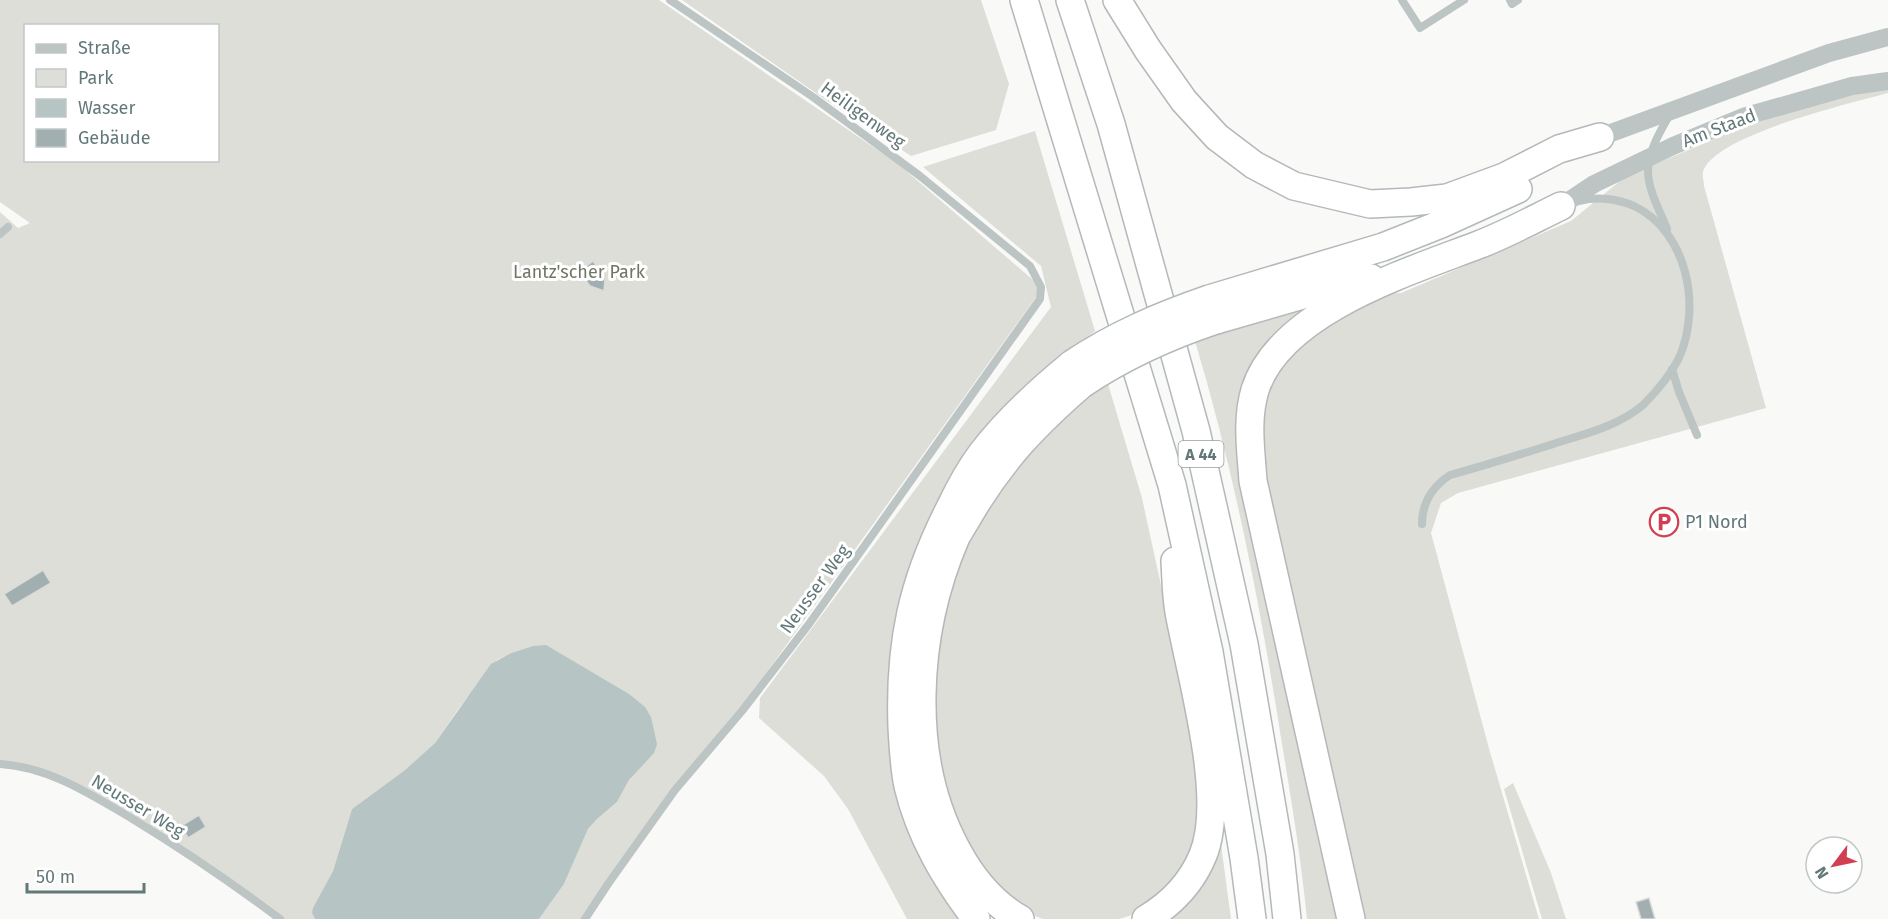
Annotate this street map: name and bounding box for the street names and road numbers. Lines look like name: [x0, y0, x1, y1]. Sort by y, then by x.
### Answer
street label: Heiligenweg: [816, 77, 910, 153]
street label: Am Staad: [1679, 104, 1759, 152]
road number: A 44: [1178, 441, 1224, 467]
street label: Neusser Weg: [775, 540, 855, 638]
street label: Neusser Weg: [88, 770, 189, 843]

